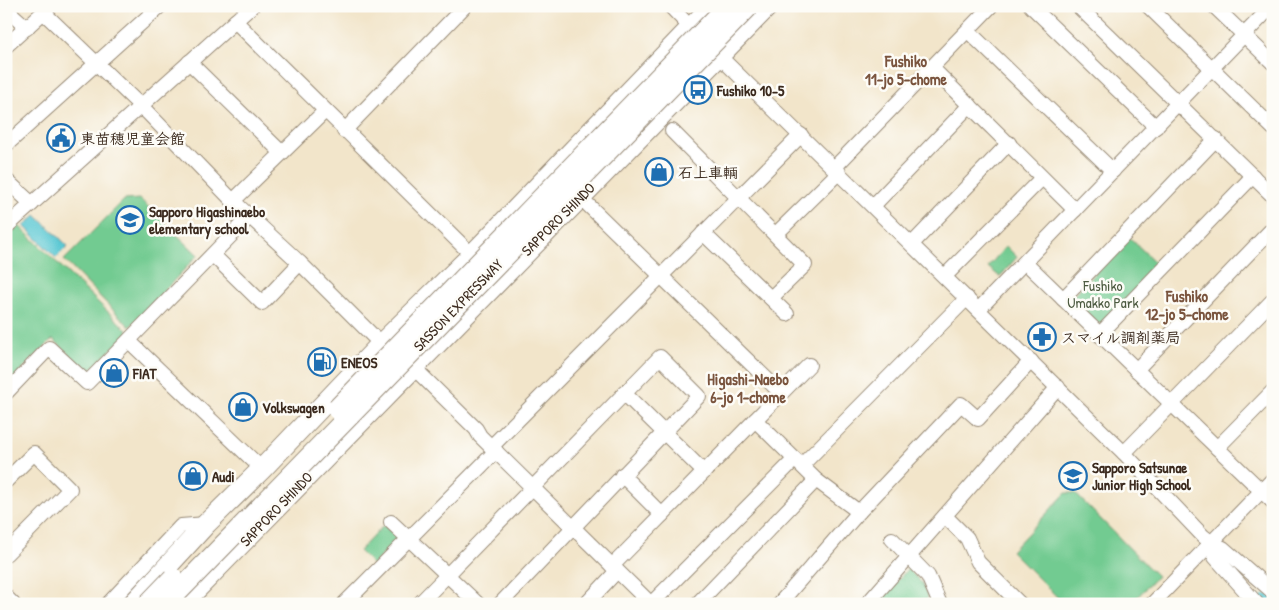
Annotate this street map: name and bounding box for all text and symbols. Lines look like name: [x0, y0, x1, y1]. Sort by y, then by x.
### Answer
district label: Fushiko 11-jo 5-chome: [865, 50, 948, 90]
bus stop icon: Fushiko 10-5: [683, 75, 713, 105]
place label: Fushiko 10-5: [716, 80, 785, 101]
public building icon: 東苗穂児童会館: [46, 123, 76, 153]
place label: 東苗穂児童会館: [80, 128, 185, 149]
shop icon: 石上車輌: [644, 157, 674, 187]
place label: 石上車輌: [678, 162, 738, 183]
street label: SAPPORO SHINDO: [516, 177, 600, 261]
place label: Sapporo Higashinaebo elementary school: [149, 201, 265, 240]
school or university icon: Sapporo Higashinaebo elementary school: [115, 205, 145, 235]
street label: SASSON EXPRESSWAY: [408, 254, 508, 356]
park label: Fushiko Umakko Park: [1067, 275, 1139, 313]
district label: Fushiko 12-jo 5-chome: [1145, 285, 1229, 325]
pharmacy icon: スマイル調剤薬局: [1027, 322, 1057, 352]
place label: スマイル調剤薬局: [1061, 327, 1180, 348]
fuel station icon: ENEOS: [307, 347, 337, 377]
place label: ENEOS: [341, 352, 378, 373]
shop icon: FIAT: [99, 358, 129, 388]
place label: FIAT: [132, 363, 157, 384]
district label: Higashi-Naebo 6-jo 1-chome: [707, 368, 789, 408]
shop icon: Volkswagen: [228, 392, 258, 422]
place label: Volkswagen: [262, 397, 325, 419]
place label: Sapporo Satsunae Junior High School: [1092, 457, 1192, 496]
shop icon: Audi: [178, 461, 208, 491]
school or university icon: Sapporo Satsunae Junior High School: [1058, 461, 1088, 491]
place label: Audi: [212, 466, 235, 487]
street label: SAPPORO SHINDO: [235, 467, 317, 551]

